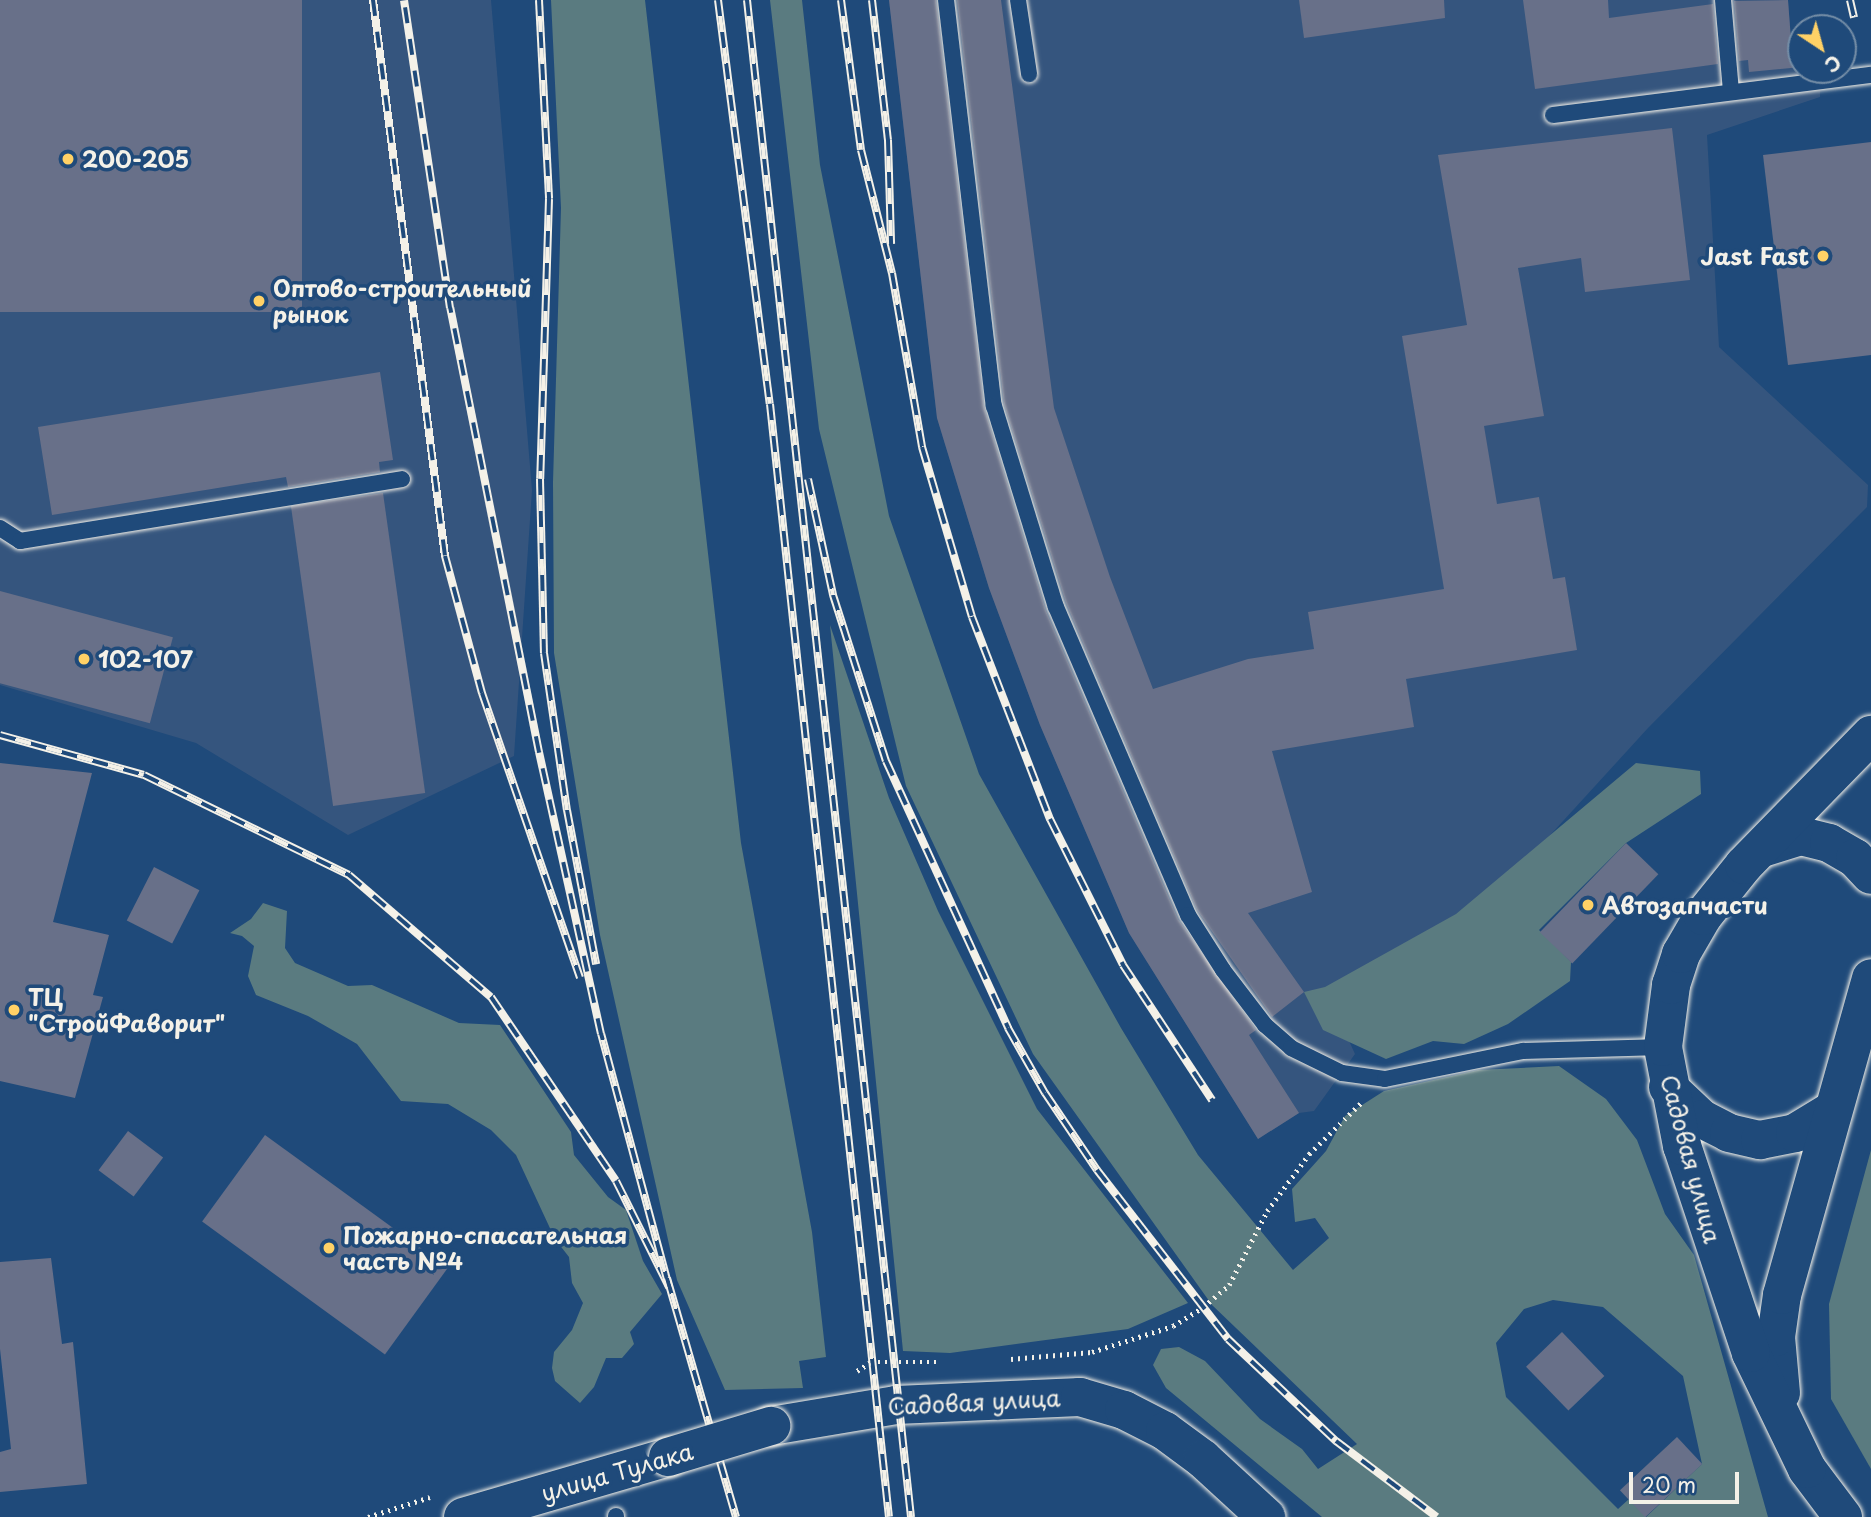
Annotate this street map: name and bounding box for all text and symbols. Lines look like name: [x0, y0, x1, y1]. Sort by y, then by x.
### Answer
north arrow: [1787, 14, 1857, 84]
text: С: [1819, 49, 1847, 80]
place label: 200-205: [82, 145, 189, 173]
marker: 200-205: [60, 151, 76, 167]
place label: Jast Fast: [1701, 242, 1809, 270]
marker: Jast Fast: [1815, 248, 1831, 264]
place label: Оптово-строительный рынок: [273, 274, 532, 328]
marker: Оптово-строительный рынок: [251, 293, 267, 309]
place label: 102-107: [98, 645, 193, 673]
marker: 102-107: [76, 651, 92, 667]
place label: Автозапчасти: [1602, 891, 1768, 919]
marker: Автозапчасти: [1580, 897, 1596, 913]
place label: ТЦ "СтройФаворит": [28, 983, 225, 1037]
marker: ТЦ "СтройФаворит": [6, 1002, 22, 1018]
street label: Садовая улица: [1655, 1072, 1727, 1246]
place label: Пожарно-спасательная часть №4: [343, 1221, 627, 1275]
marker: Пожарно-спасательная часть №4: [321, 1240, 337, 1256]
street label: Садовая улица: [887, 1384, 1061, 1420]
street label: улица Тулака: [537, 1437, 697, 1507]
scale bar: [1633, 1458, 1743, 1502]
text: 20 m: [1642, 1468, 1696, 1500]

